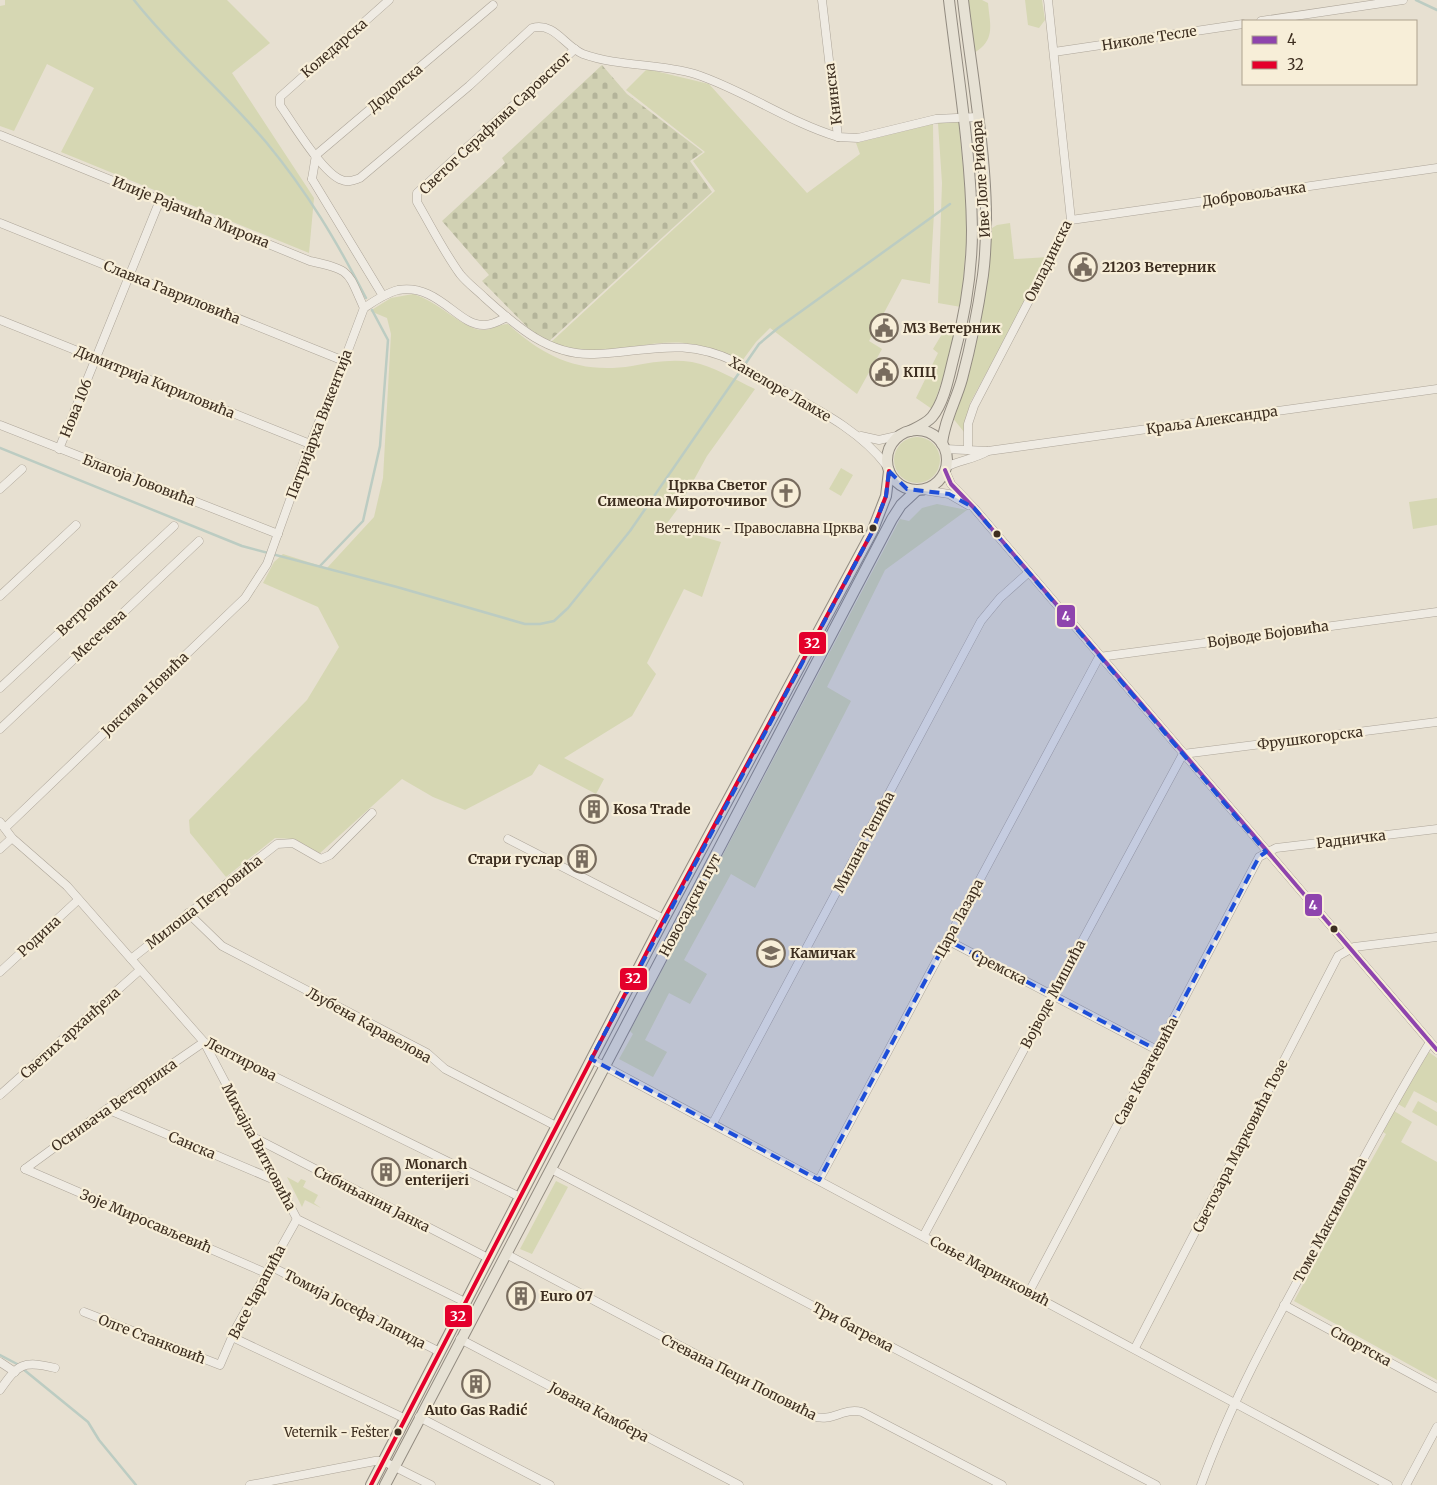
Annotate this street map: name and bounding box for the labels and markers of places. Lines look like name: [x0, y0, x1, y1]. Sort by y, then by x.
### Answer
public building icon: 21203 Ветерник: [1068, 252, 1098, 282]
place label: 21203 Ветерник: [1102, 258, 1217, 276]
public building icon: МЗ Ветерник: [869, 313, 899, 343]
place label: МЗ Ветерник: [903, 319, 1001, 337]
public building icon: КПЦ: [869, 357, 899, 387]
place label: КПЦ: [903, 363, 936, 381]
place label: Црква Светог Симеона Мироточивог: [598, 476, 768, 510]
church icon: Црква Светог Симеона Мироточивог: [771, 478, 801, 508]
place label: Ветерник - Православна Црква: [656, 520, 864, 537]
marker: Ветерник - Православна Црква: [868, 523, 878, 533]
unlabelled marker: [992, 529, 1002, 539]
building icon: Kosa Trade: [579, 794, 609, 824]
place label: Kosa Trade: [613, 800, 691, 818]
building icon: Стари гуслар: [567, 844, 597, 874]
place label: Стари гуслар: [468, 850, 563, 868]
unlabelled marker: [1329, 924, 1339, 934]
school or university icon: Камичак: [756, 938, 786, 968]
place label: Камичак: [790, 944, 856, 962]
place label: Monarch enterijeri: [405, 1155, 469, 1189]
building icon: Monarch enterijeri: [371, 1157, 401, 1187]
building icon: Euro 07: [506, 1281, 536, 1311]
place label: Euro 07: [540, 1287, 593, 1305]
building icon: Auto Gas Radić: [461, 1369, 491, 1399]
place label: Auto Gas Radić: [424, 1401, 527, 1419]
place label: Veternik - Fešter: [283, 1424, 389, 1441]
marker: Veternik - Fešter: [393, 1427, 403, 1437]

